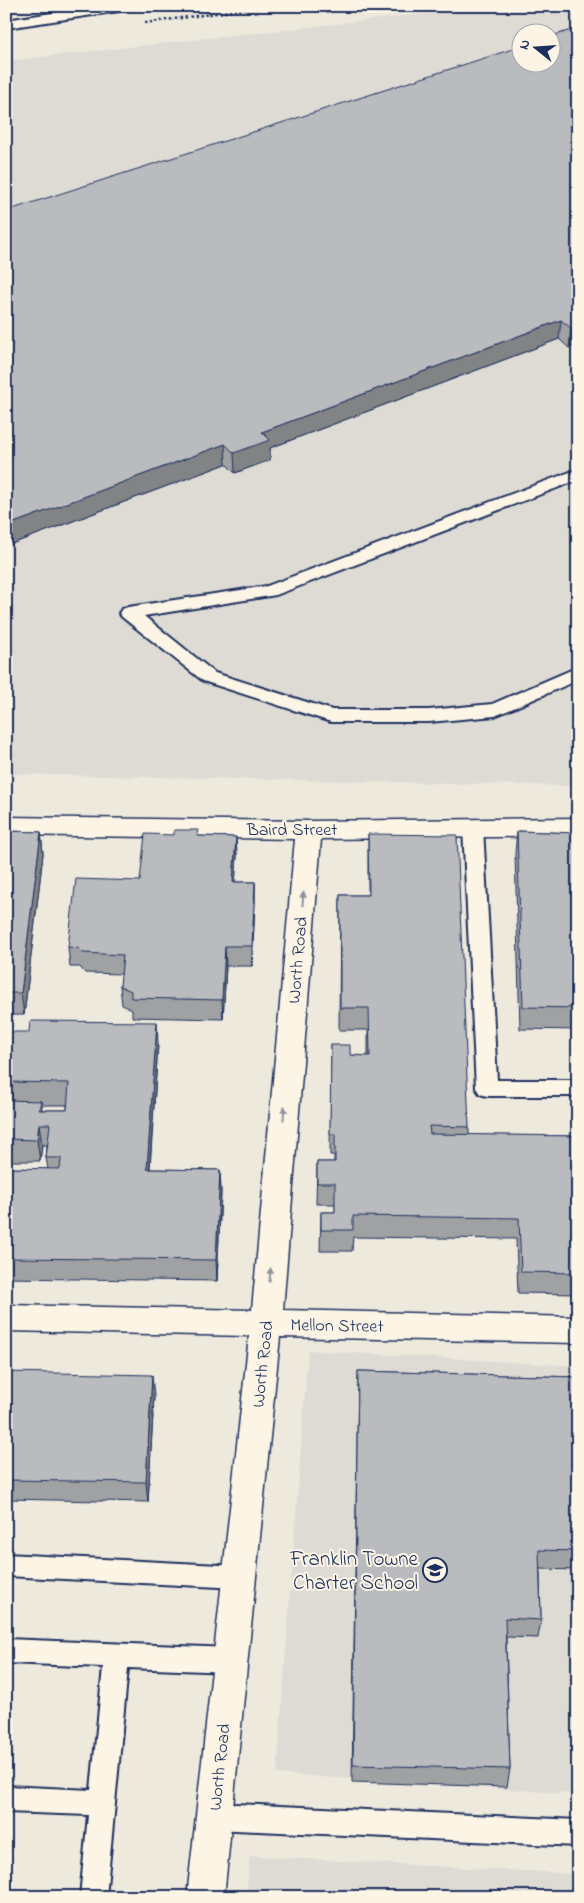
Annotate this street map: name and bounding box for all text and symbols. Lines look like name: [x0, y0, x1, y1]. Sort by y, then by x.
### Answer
north arrow: [512, 22, 562, 72]
text: N: [514, 37, 536, 52]
street label: Baird Street: [246, 818, 337, 844]
one-way arrow: [299, 890, 307, 906]
street label: Worth Road: [282, 916, 316, 1005]
one-way arrow: [280, 1105, 288, 1121]
one-way arrow: [266, 1266, 274, 1282]
street label: Mellon Street: [290, 1313, 384, 1341]
street label: Worth Road: [247, 1320, 281, 1409]
place label: Franklin Towne Charter School: [289, 1545, 419, 1599]
school or university icon: Franklin Towne Charter School: [422, 1557, 448, 1583]
street label: Worth Road: [204, 1723, 238, 1812]

